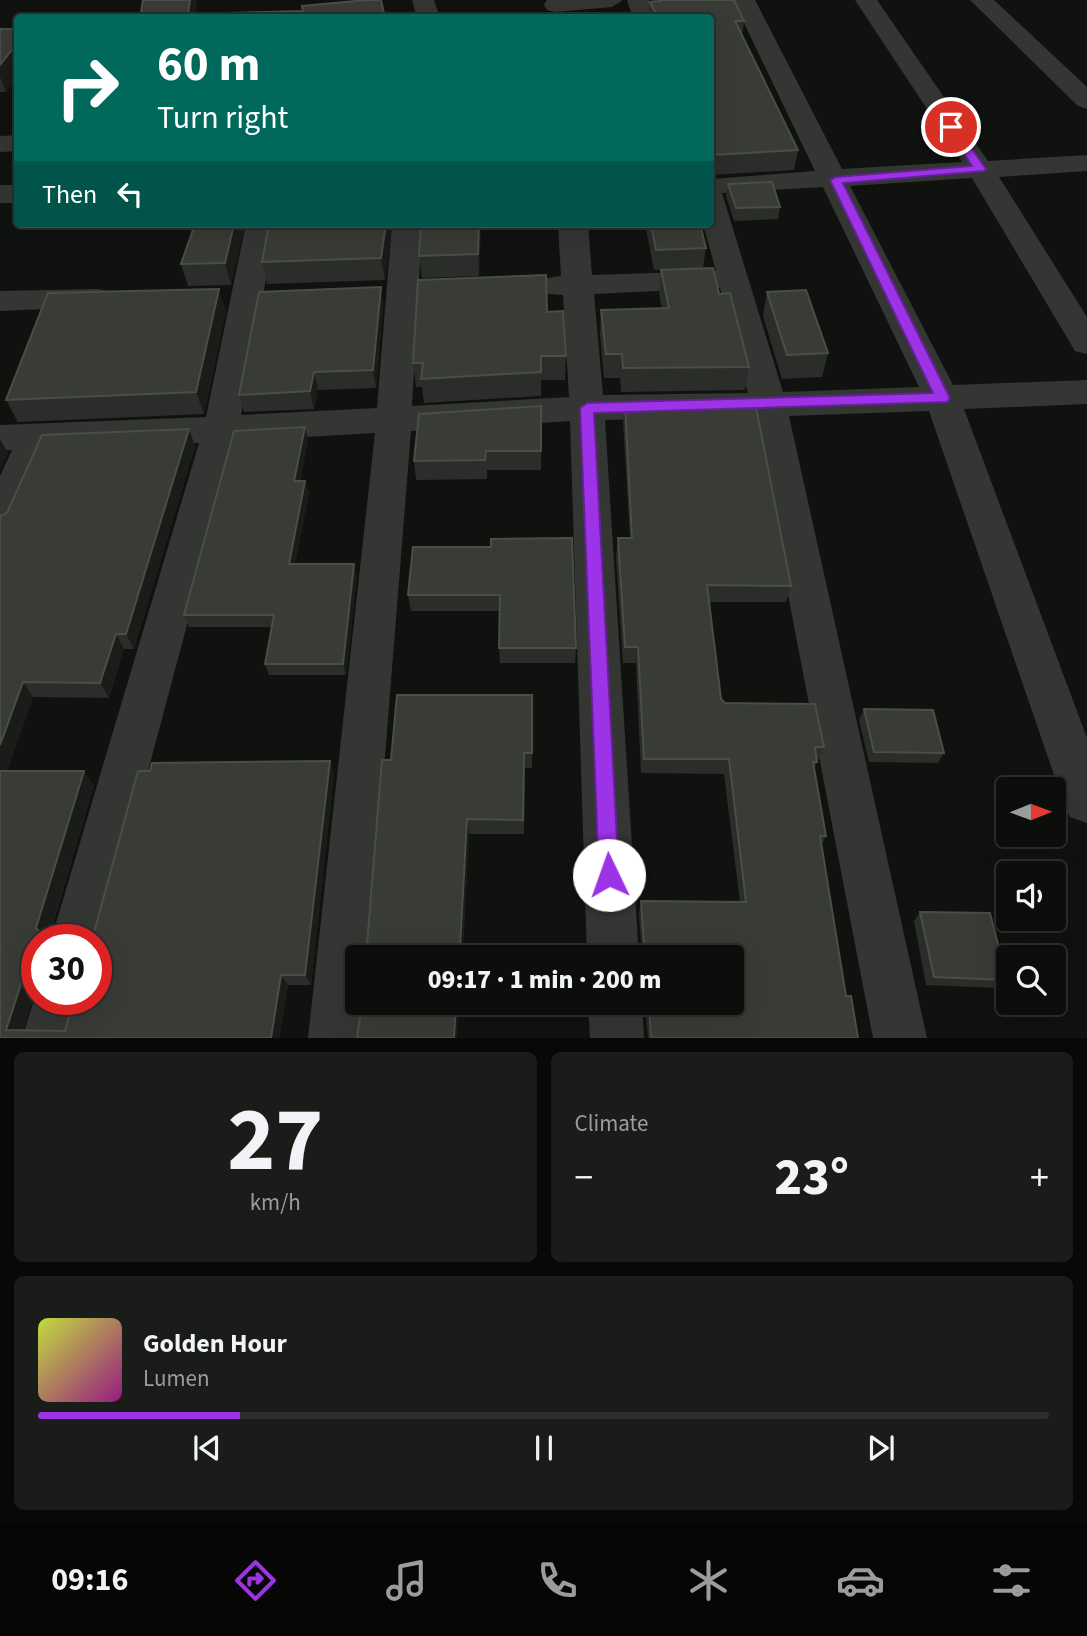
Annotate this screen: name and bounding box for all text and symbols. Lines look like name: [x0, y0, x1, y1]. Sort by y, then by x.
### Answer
text: 60 m: [157, 30, 261, 100]
icon: right: [42, 42, 133, 133]
text: Turn right: [157, 95, 288, 141]
pin: [921, 97, 981, 157]
icon: arrive: [932, 108, 970, 146]
icon: left: [111, 175, 149, 213]
text: Then: [42, 176, 97, 213]
north arrow: [996, 777, 1066, 847]
map controls: [996, 777, 1066, 1015]
position arrow: [572, 838, 646, 912]
button: sound: [996, 861, 1066, 931]
speed limit sign: 30: [21, 924, 112, 1015]
button: search: [996, 945, 1066, 1015]
text: 09:17 · 1 min · 200 m: [428, 961, 661, 998]
text: 27: [227, 1076, 323, 1205]
text: Climate: [575, 1107, 648, 1140]
text: 23°: [774, 1141, 849, 1215]
text: −: [575, 1151, 593, 1205]
text: +: [1030, 1151, 1049, 1205]
text: km/h: [250, 1186, 301, 1219]
text: Golden Hour: [143, 1325, 287, 1362]
text: Lumen: [143, 1362, 210, 1395]
icon: previous: [188, 1429, 226, 1467]
icon: pause: [525, 1429, 563, 1467]
icon: next: [862, 1429, 900, 1467]
icon: directions: [231, 1556, 280, 1605]
icon: music: [382, 1556, 431, 1605]
icon: phone: [533, 1556, 582, 1605]
icon: climate: [684, 1556, 733, 1605]
icon: car: [836, 1556, 885, 1605]
icon: filters: [987, 1556, 1036, 1605]
text: 09:16: [51, 1557, 128, 1603]

